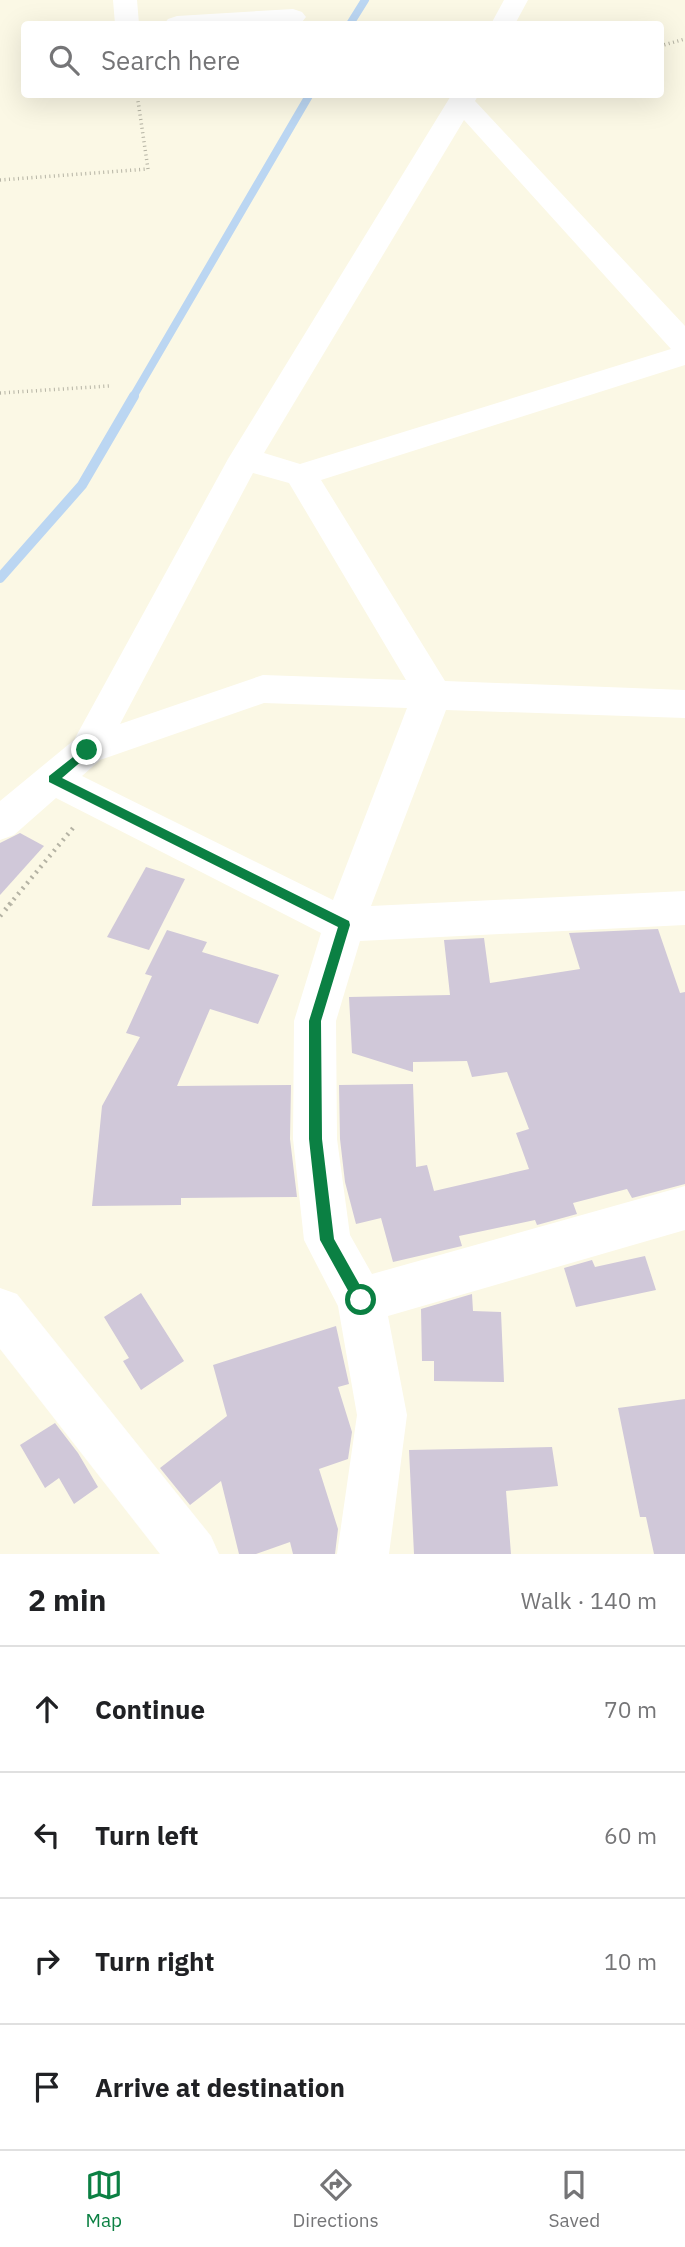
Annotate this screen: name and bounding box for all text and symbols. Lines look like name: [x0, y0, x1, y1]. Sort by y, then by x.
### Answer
search box: [21, 21, 664, 98]
icon: search: [45, 41, 83, 79]
text: Search here: [101, 43, 240, 77]
route end: [71, 734, 102, 765]
route start: [345, 1284, 376, 1315]
text: 2 min: [28, 1580, 106, 1619]
text: Walk · 140 m: [521, 1585, 657, 1615]
icon: ahead: [28, 1690, 66, 1728]
text: Continue: [95, 1692, 205, 1726]
text: 70 m: [604, 1694, 657, 1724]
icon: left: [28, 1816, 66, 1854]
text: Turn left: [95, 1818, 198, 1852]
text: 60 m: [604, 1820, 657, 1850]
icon: right: [28, 1942, 66, 1980]
text: Turn right: [95, 1944, 214, 1978]
text: 10 m: [604, 1946, 657, 1976]
icon: arrive: [28, 2068, 66, 2106]
text: Arrive at destination: [95, 2070, 345, 2104]
tab: Map: [85, 2166, 123, 2232]
tab: Directions: [292, 2166, 379, 2232]
tab: Saved: [549, 2166, 600, 2232]

